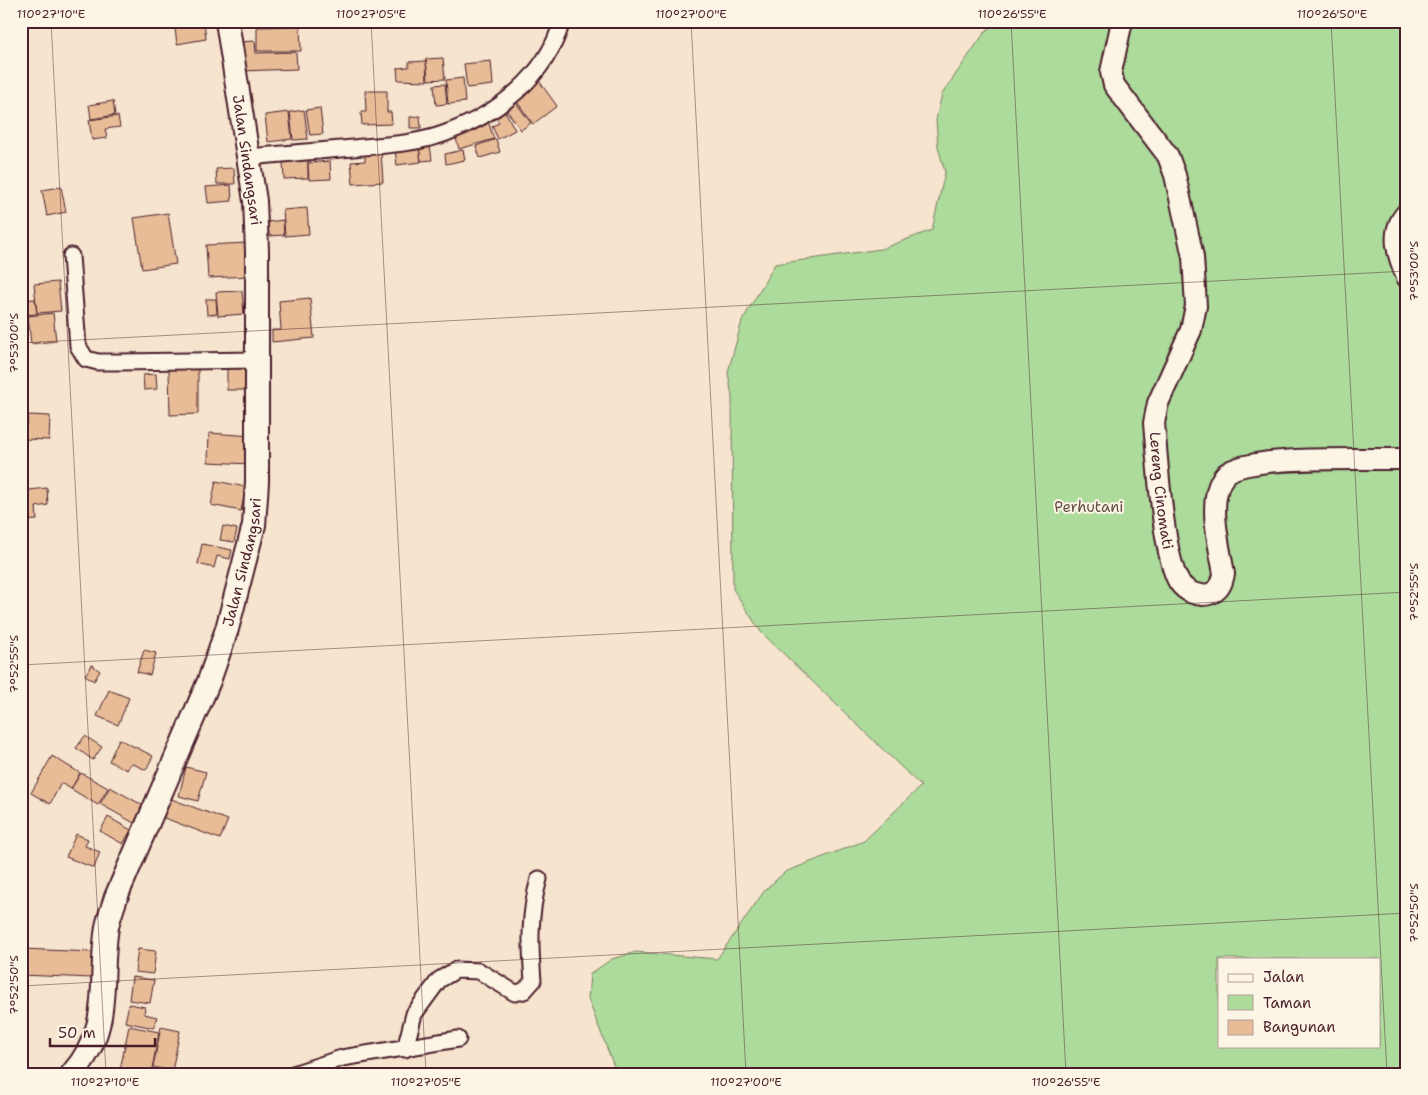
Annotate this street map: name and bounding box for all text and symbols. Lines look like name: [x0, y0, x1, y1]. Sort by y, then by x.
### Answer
text: 110°27'10"E: [17, 6, 85, 22]
text: 110°27'05"E: [336, 6, 406, 22]
text: 110°27'00"E: [655, 6, 727, 22]
text: 110°26'55"E: [977, 6, 1047, 22]
text: 110°26'50"E: [1297, 6, 1367, 22]
street label: Jalan Sindangsari: [228, 93, 266, 227]
text: 7°53'00"S: [1406, 240, 1422, 301]
text: 7°53'00"S: [6, 312, 22, 373]
street label: Lereng Cinomati: [1145, 431, 1178, 551]
street label: Jalan Sindangsari: [218, 497, 266, 629]
park label: Perhutani: [1054, 497, 1124, 517]
text: 7°52'55"S: [1406, 563, 1422, 621]
text: 7°52'55"S: [6, 635, 22, 693]
text: 7°52'50"S: [1406, 883, 1422, 943]
text: 7°52'50"S: [6, 955, 22, 1015]
legend: [1218, 958, 1380, 1048]
text: Jalan: [1263, 967, 1304, 987]
text: Taman: [1263, 993, 1311, 1013]
scale bar: [50, 1015, 155, 1047]
text: Bangunan: [1263, 1017, 1335, 1037]
text: 50 m: [58, 1023, 96, 1043]
text: 110°27'10"E: [71, 1074, 139, 1090]
text: 110°27'05"E: [391, 1074, 461, 1090]
text: 110°27'00"E: [710, 1074, 782, 1090]
text: 110°26'55"E: [1031, 1074, 1101, 1090]

